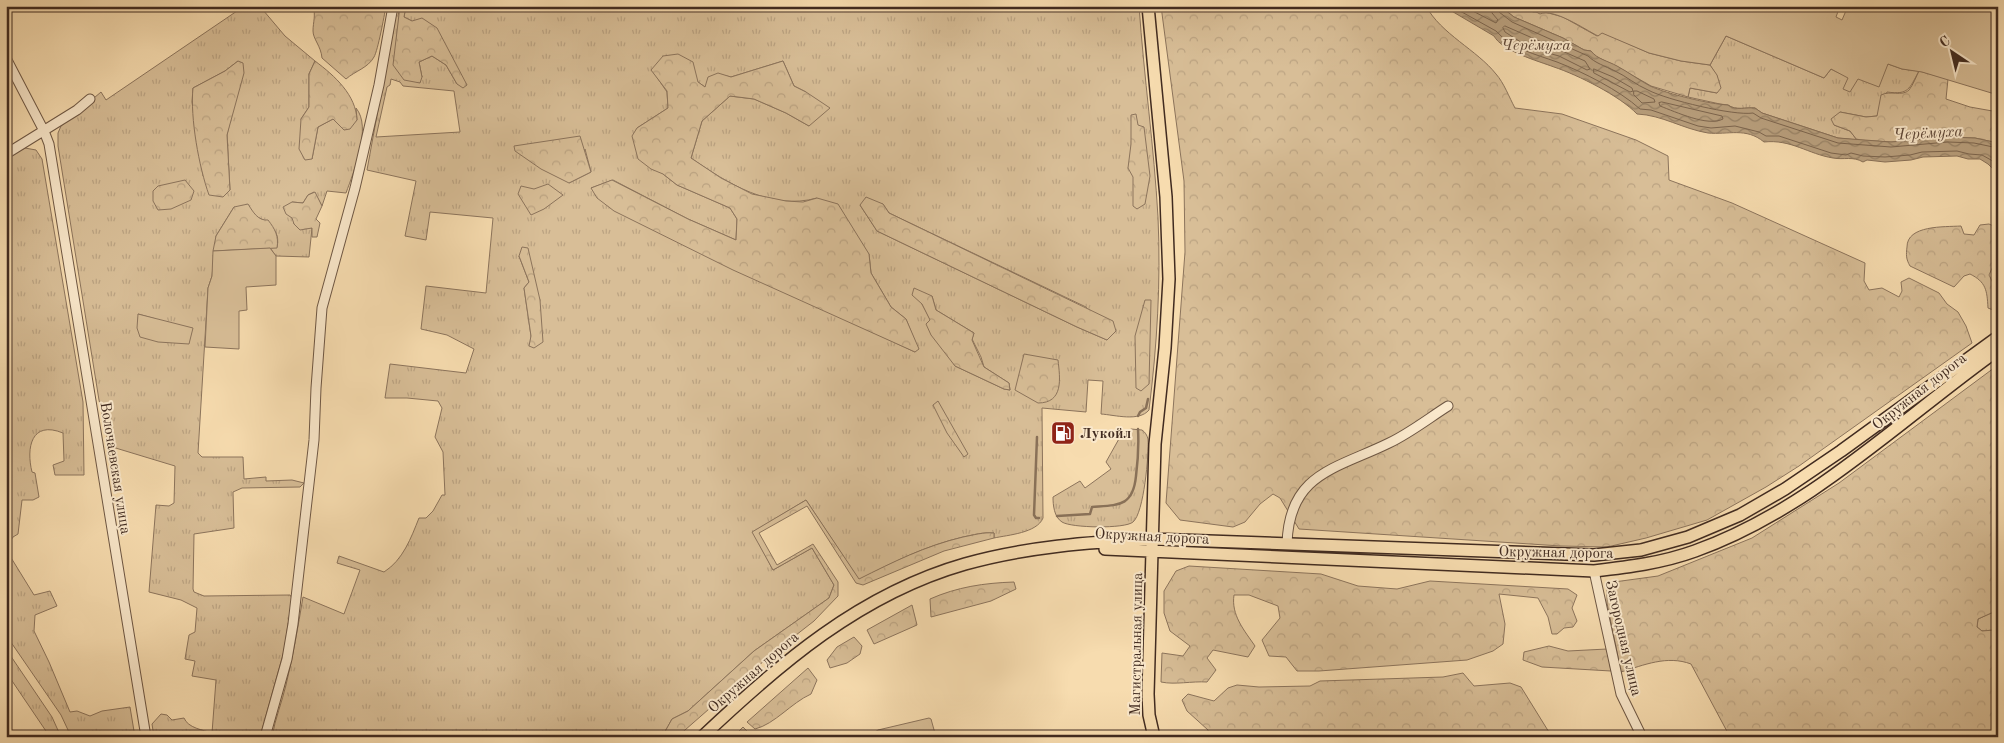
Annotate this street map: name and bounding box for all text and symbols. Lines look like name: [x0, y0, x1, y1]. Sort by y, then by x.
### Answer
north arrow: [1926, 28, 1976, 78]
text: С: [1937, 34, 1953, 51]
water label: Черёмуха: [1501, 38, 1571, 54]
water label: Черёмуха: [1893, 124, 1964, 144]
street label: Окружная дорога: [1870, 351, 1970, 433]
street label: Волочаевская улица: [97, 401, 132, 536]
fuel station icon: Лукойл: [1050, 420, 1076, 446]
place label: Лукойл: [1080, 427, 1132, 442]
street label: Окружная дорога: [1094, 527, 1210, 548]
street label: Окружная дорога: [1498, 545, 1614, 562]
street label: Магистральная улица: [1129, 572, 1146, 716]
street label: Загородная улица: [1602, 579, 1643, 698]
street label: Окружная дорога: [706, 629, 803, 716]

